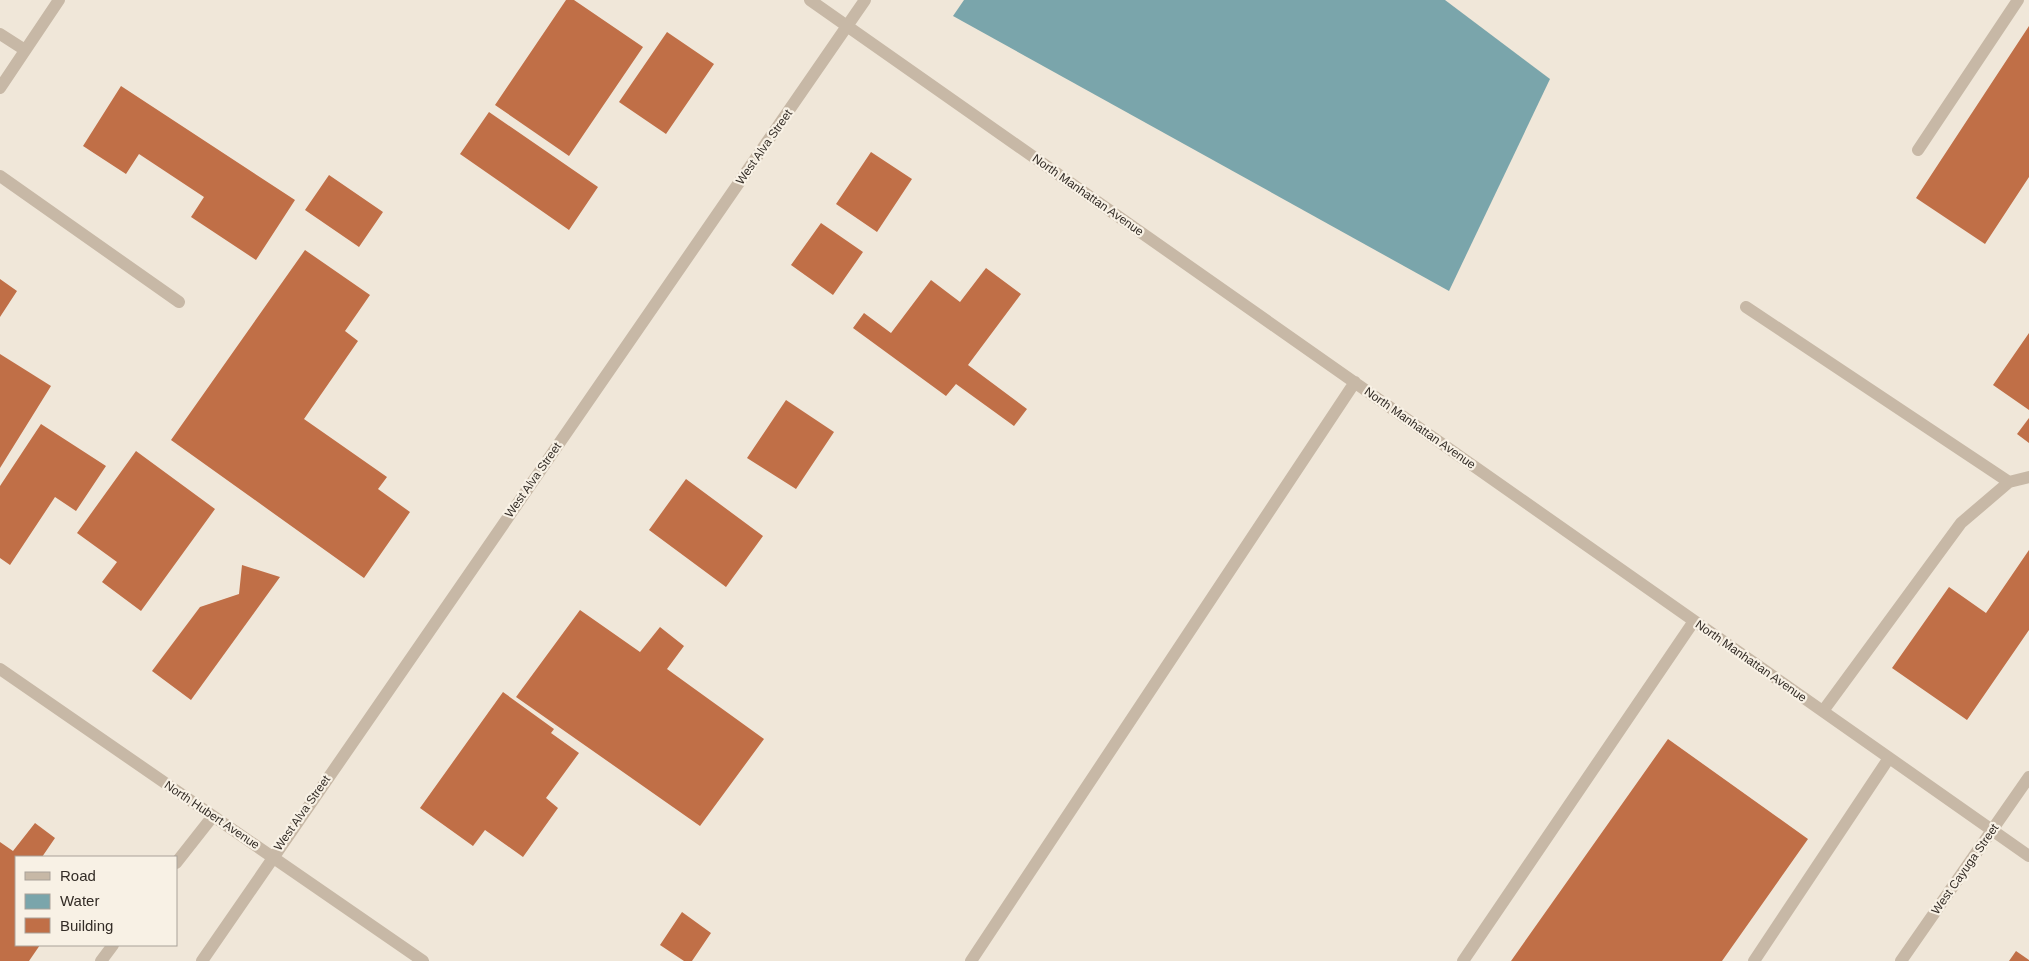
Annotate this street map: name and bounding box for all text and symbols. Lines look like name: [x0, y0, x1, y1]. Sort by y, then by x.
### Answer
street label: West Alva Street: [733, 106, 795, 187]
street label: North Manhattan Avenue: [1030, 151, 1147, 239]
street label: North Manhattan Avenue: [1362, 384, 1479, 472]
street label: West Alva Street: [502, 439, 564, 520]
street label: North Manhattan Avenue: [1693, 617, 1810, 705]
street label: West Alva Street: [271, 772, 333, 853]
street label: North Hubert Avenue: [162, 778, 263, 852]
street label: West Cayuga Street: [1929, 821, 2002, 917]
legend: [15, 856, 178, 946]
text: Road: [60, 867, 96, 884]
text: Water: [60, 892, 99, 909]
text: Building: [60, 917, 113, 934]

